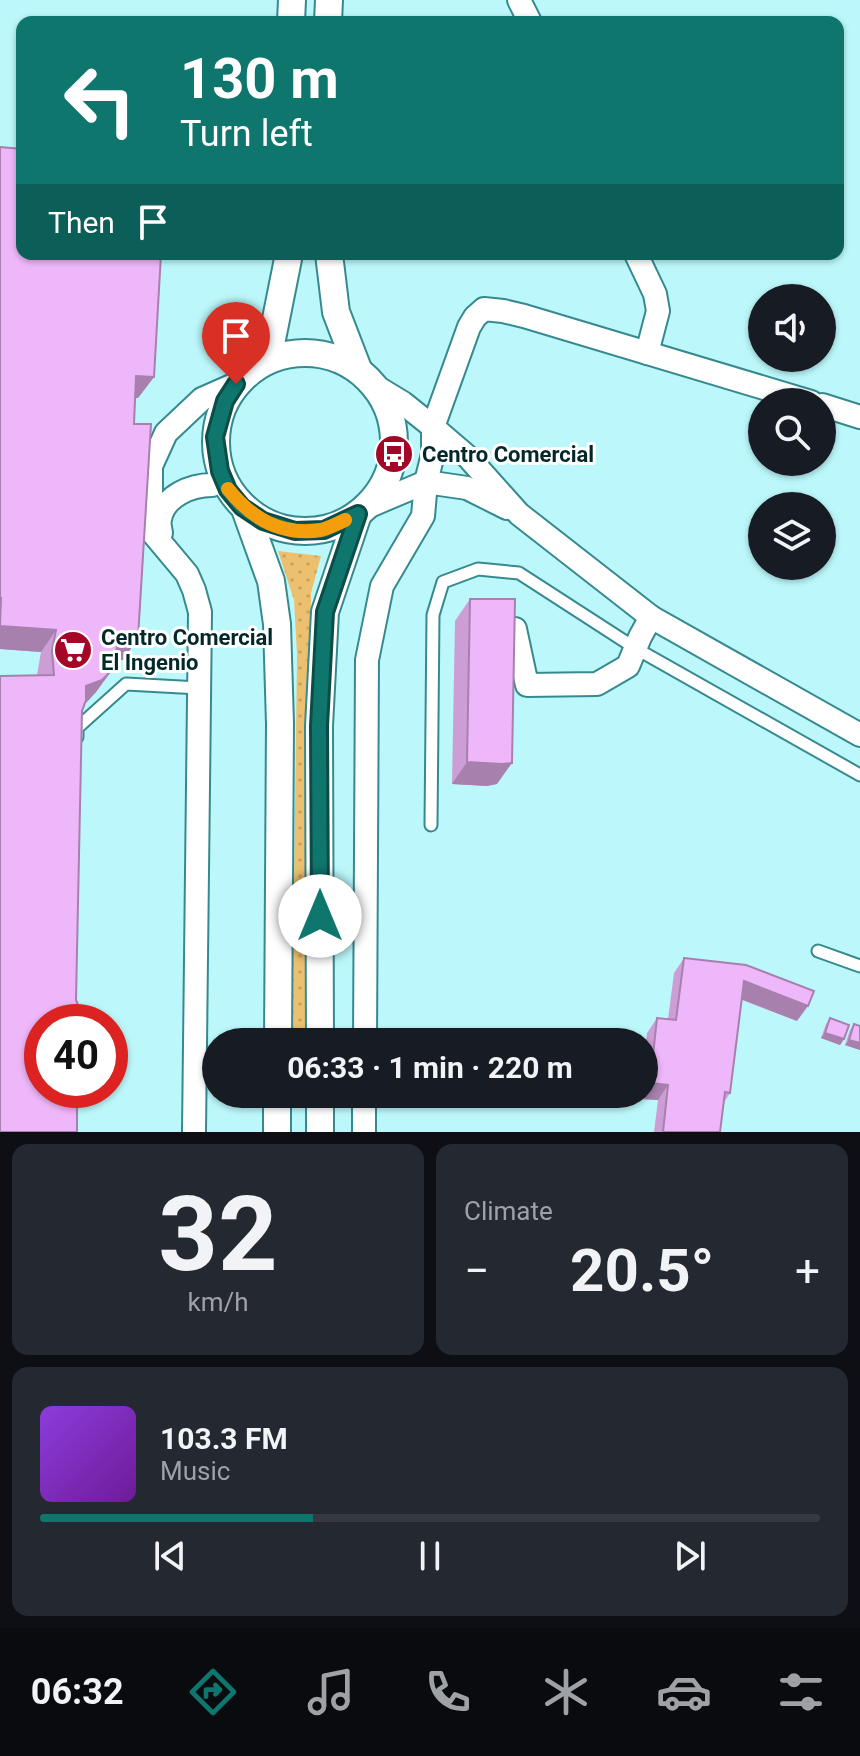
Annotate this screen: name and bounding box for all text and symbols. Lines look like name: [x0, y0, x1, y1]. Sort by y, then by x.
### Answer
text: 130 m: [180, 46, 339, 112]
icon: left: [48, 48, 152, 152]
text: Turn left: [180, 113, 313, 155]
icon: arrive: [131, 200, 175, 244]
text: Then: [48, 205, 115, 240]
map controls: [748, 284, 836, 580]
button: sound: [748, 284, 836, 372]
pin: [202, 302, 270, 384]
icon: arrive: [214, 314, 258, 358]
button: search: [748, 388, 836, 476]
bus stop icon: Centro Comercial: [373, 433, 415, 475]
place label: Centro Comercial: [422, 442, 594, 467]
button: layers: [748, 492, 836, 580]
place label: Centro Comercial El Ingenio: [101, 625, 273, 675]
supermarket icon: Centro Comercial El Ingenio: [52, 629, 94, 671]
position arrow: [278, 874, 362, 958]
speed limit sign: 40: [24, 1004, 128, 1108]
text: 06:33 · 1 min · 220 m: [287, 1050, 573, 1085]
text: 32: [158, 1174, 278, 1295]
text: Climate: [464, 1196, 553, 1226]
text: 20.5°: [570, 1235, 714, 1306]
text: −: [464, 1245, 489, 1297]
text: +: [795, 1245, 820, 1297]
text: km/h: [187, 1287, 249, 1317]
text: 103.3 FM: [160, 1421, 288, 1456]
text: Music: [160, 1456, 230, 1486]
icon: previous: [148, 1534, 192, 1578]
icon: pause: [408, 1534, 452, 1578]
icon: next: [668, 1534, 712, 1578]
icon: directions: [185, 1664, 241, 1720]
icon: music: [303, 1664, 359, 1720]
icon: phone: [420, 1664, 476, 1720]
icon: climate: [538, 1664, 594, 1720]
icon: car: [656, 1664, 712, 1720]
icon: filters: [773, 1664, 829, 1720]
text: 06:32: [31, 1671, 124, 1713]

